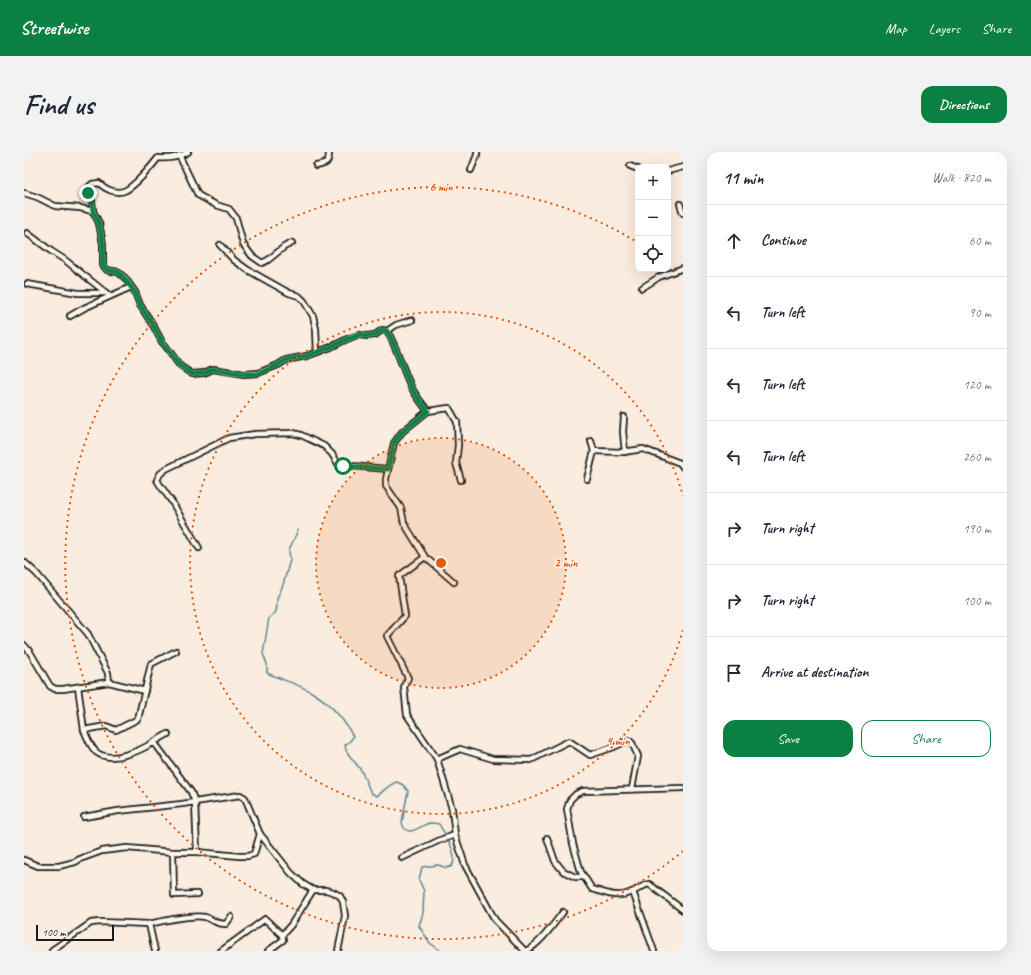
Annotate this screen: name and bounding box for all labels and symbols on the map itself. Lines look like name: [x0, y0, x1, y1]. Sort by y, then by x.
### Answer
text: 6 min: [429, 179, 453, 195]
route end: [79, 184, 97, 202]
route start: [334, 457, 352, 475]
text: 2 min: [555, 555, 578, 571]
centre of rings: [434, 556, 448, 570]
text: 4 min: [607, 733, 630, 749]
scale bar: [36, 923, 114, 942]

